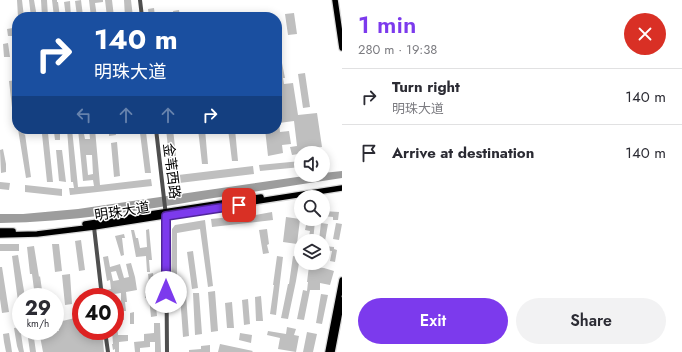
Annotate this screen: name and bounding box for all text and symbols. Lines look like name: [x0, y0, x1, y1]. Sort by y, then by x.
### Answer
text: 1 min: [358, 7, 416, 42]
button: close: [624, 13, 666, 55]
text: 140 m: [94, 19, 178, 60]
icon: right: [28, 28, 80, 80]
text: 280 m · 19:38: [358, 40, 437, 59]
text: 明珠大道: [94, 59, 166, 85]
text: Turn right: [392, 76, 460, 98]
icon: right: [358, 86, 380, 108]
text: 140 m: [625, 86, 666, 108]
text: 明珠大道: [392, 99, 444, 118]
icon: left: [73, 104, 95, 126]
icon: ahead: [115, 104, 137, 126]
icon: ahead: [157, 104, 179, 126]
icon: right: [199, 104, 221, 126]
street label: 金苇西路: [159, 142, 185, 200]
icon: arrive: [358, 142, 380, 164]
text: Arrive at destination: [392, 142, 534, 164]
text: 140 m: [625, 142, 666, 164]
map controls: [294, 146, 330, 270]
button: sound: [294, 146, 330, 182]
pin: [222, 188, 256, 222]
button: search: [294, 190, 330, 226]
icon: arrive: [228, 194, 250, 216]
street label: 明珠大道: [93, 197, 151, 225]
button: layers: [294, 234, 330, 270]
position arrow: [145, 271, 187, 313]
speed limit sign: 40: [72, 288, 124, 340]
text: 29: [25, 294, 51, 323]
button: Exit: [358, 298, 508, 344]
button: Share: [516, 298, 666, 344]
text: km/h: [27, 316, 49, 331]

